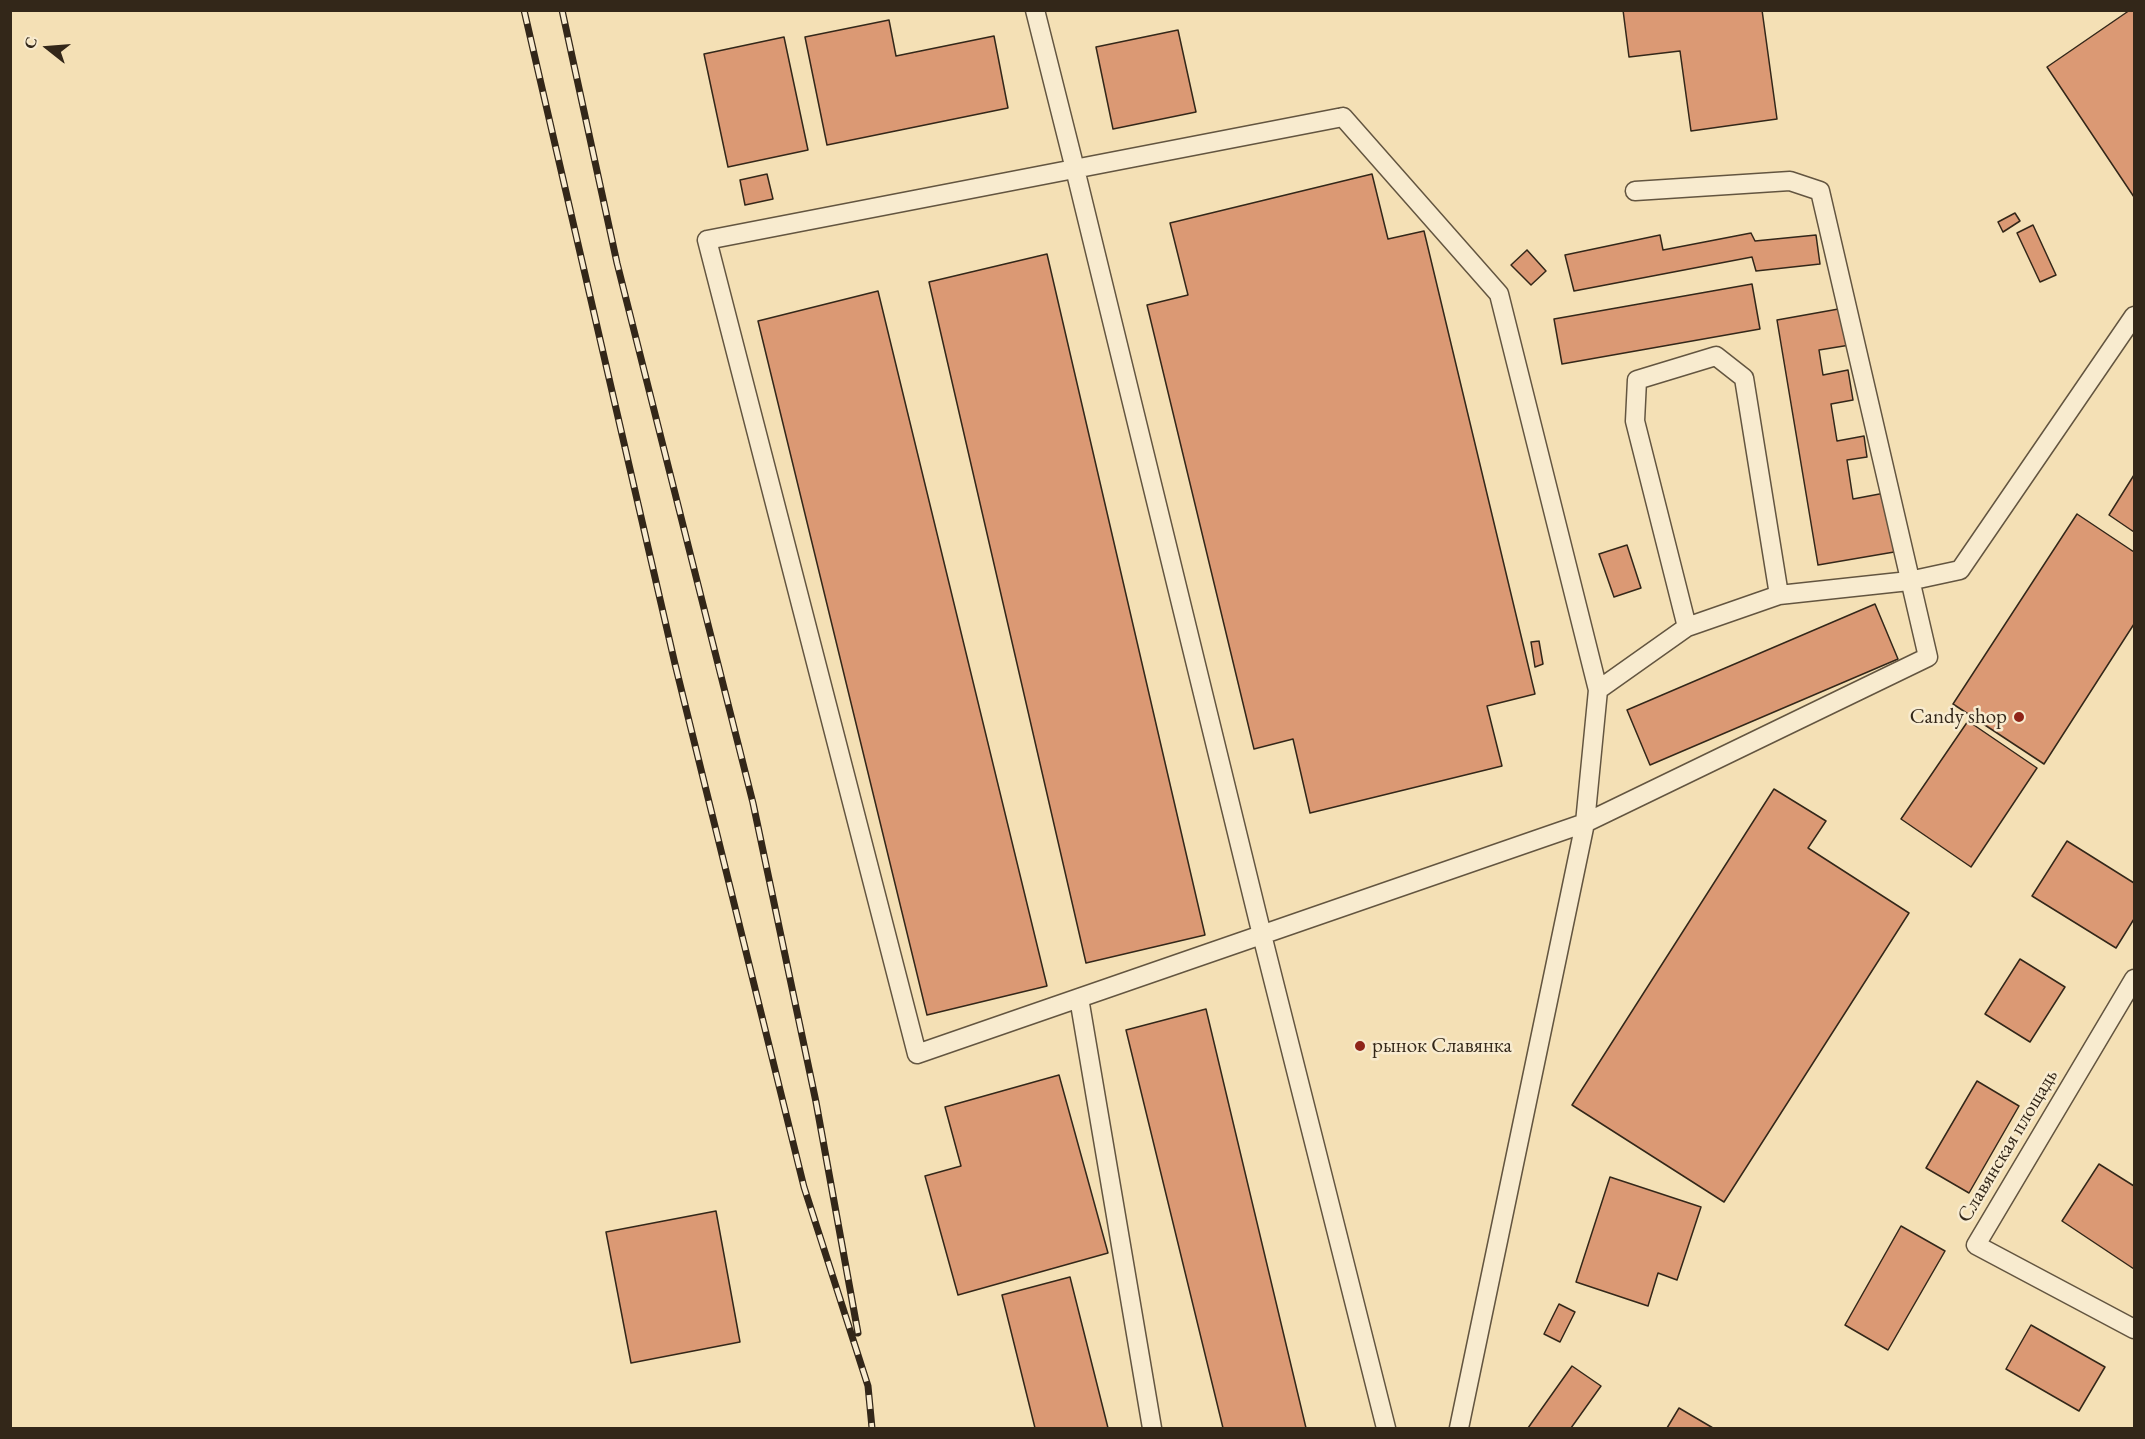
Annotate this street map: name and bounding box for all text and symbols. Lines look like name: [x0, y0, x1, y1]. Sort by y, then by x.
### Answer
north arrow: [18, 18, 78, 78]
text: С: [19, 34, 42, 51]
place label: Candy shop: [1910, 704, 2007, 730]
marker: Candy shop: [2012, 710, 2026, 724]
place label: рынок Славянка: [1372, 1033, 1512, 1059]
marker: рынок Славянка: [1353, 1039, 1367, 1053]
street label: Славянская площадь: [1952, 1065, 2064, 1227]

